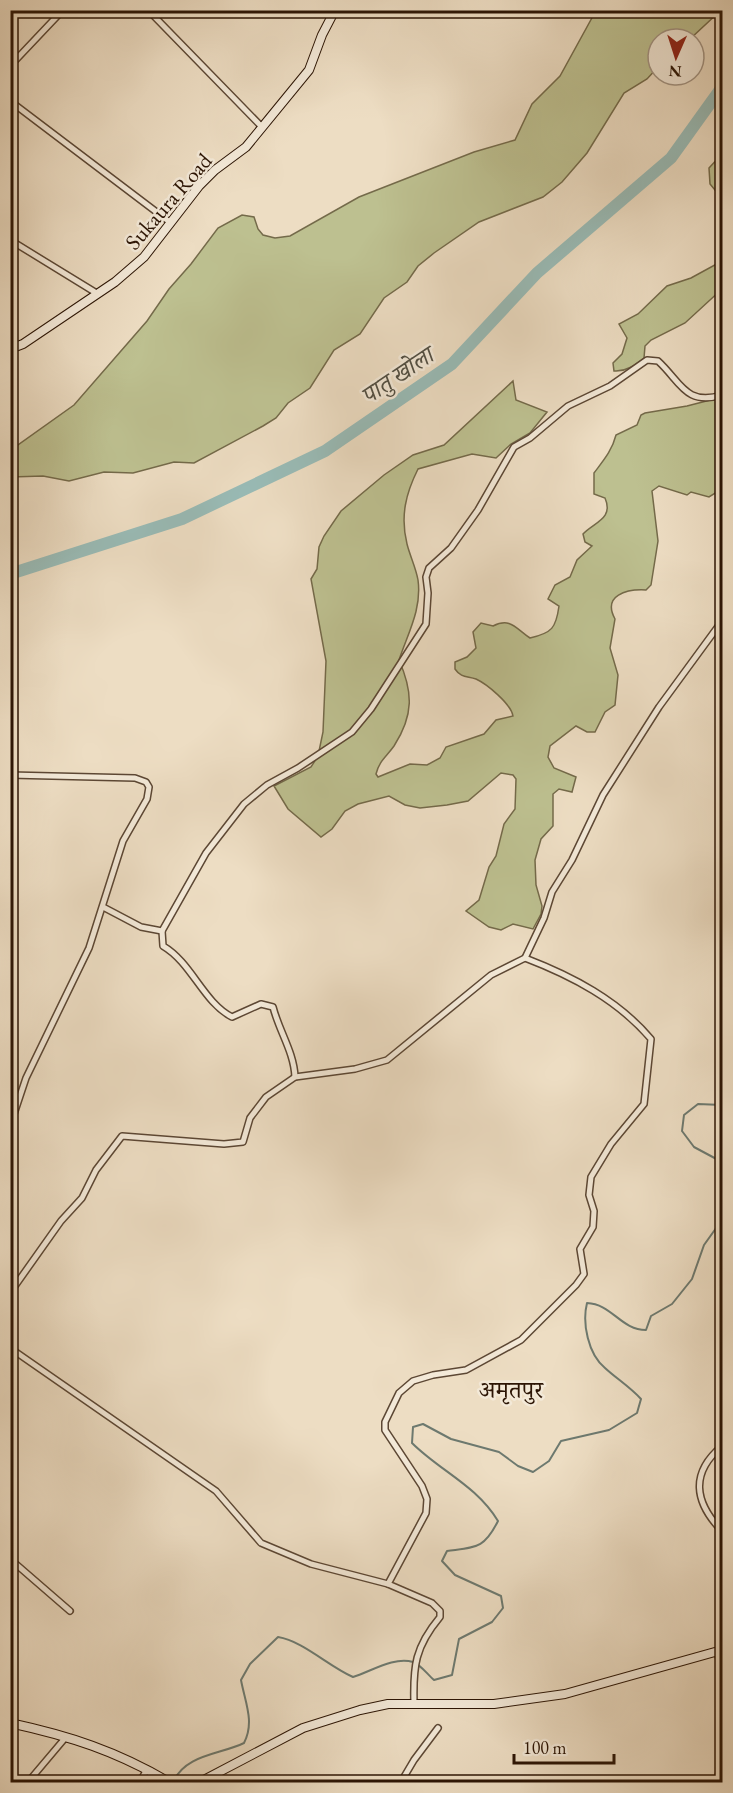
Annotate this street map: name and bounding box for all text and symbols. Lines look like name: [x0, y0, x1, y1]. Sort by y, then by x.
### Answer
north arrow: [646, 27, 706, 87]
text: N: [668, 61, 682, 82]
street label: Sukaura Road: [118, 146, 219, 256]
water label: पातु खोला: [354, 337, 443, 411]
district label: अमृतपुर: [479, 1374, 544, 1405]
scale bar: [514, 1727, 614, 1765]
text: 100 m: [523, 1736, 567, 1759]

